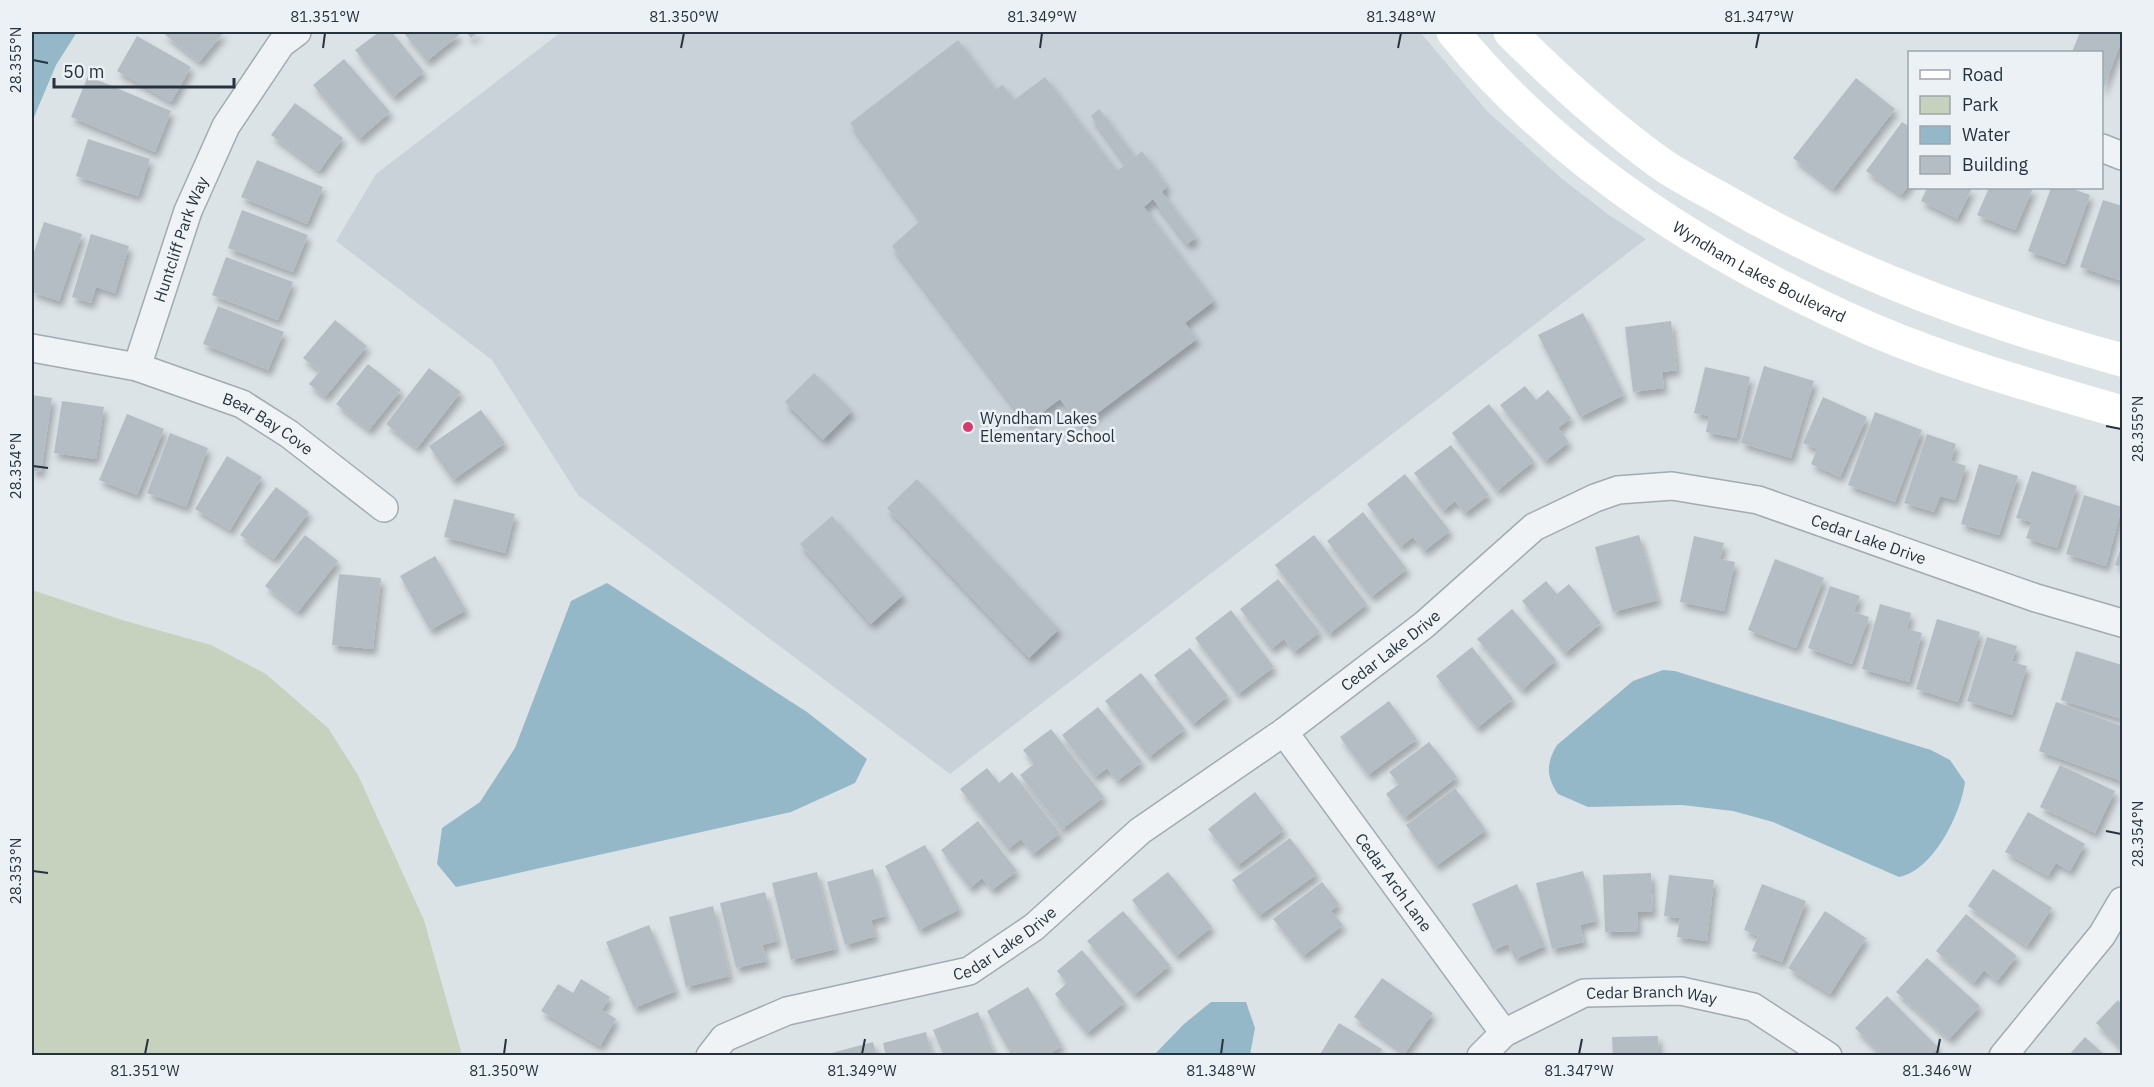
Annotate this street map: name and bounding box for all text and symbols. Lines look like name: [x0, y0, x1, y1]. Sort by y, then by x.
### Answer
text: 81.351°W: [290, 7, 360, 26]
text: 81.350°W: [649, 7, 719, 26]
text: 81.349°W: [1007, 7, 1077, 26]
text: 81.348°W: [1366, 7, 1436, 26]
text: 81.347°W: [1724, 7, 1794, 26]
text: 28.355°N: [6, 27, 25, 93]
scale bar: [54, 51, 234, 89]
legend: [1908, 51, 2103, 189]
text: 50 m: [63, 60, 105, 83]
text: Road: [1962, 63, 2003, 86]
text: Park: [1962, 93, 1999, 116]
text: Water: [1962, 123, 2011, 146]
text: Building: [1962, 153, 2029, 176]
street label: Huntcliff Park Way: [149, 173, 212, 305]
street label: Wyndham Lakes Boulevard: [1669, 217, 1849, 327]
street label: Bear Bay Cove: [220, 388, 317, 459]
text: 28.355°N: [2128, 396, 2147, 462]
place label: Wyndham Lakes Elementary School: [980, 408, 1115, 446]
marker: Wyndham Lakes Elementary School: [961, 420, 975, 434]
text: 28.354°N: [6, 433, 25, 499]
street label: Cedar Lake Drive: [1808, 510, 1929, 569]
street label: Cedar Lake Drive: [1336, 605, 1444, 695]
text: 28.354°N: [2128, 801, 2147, 867]
street label: Cedar Arch Lane: [1351, 829, 1437, 936]
text: 28.353°N: [6, 838, 25, 904]
street label: Cedar Lake Drive: [951, 902, 1060, 984]
street label: Cedar Branch Way: [1586, 981, 1719, 1009]
text: 81.351°W: [110, 1061, 180, 1080]
text: 81.350°W: [469, 1061, 539, 1080]
text: 81.349°W: [827, 1061, 897, 1080]
text: 81.348°W: [1186, 1061, 1256, 1080]
text: 81.347°W: [1544, 1061, 1614, 1080]
text: 81.346°W: [1902, 1061, 1972, 1080]

